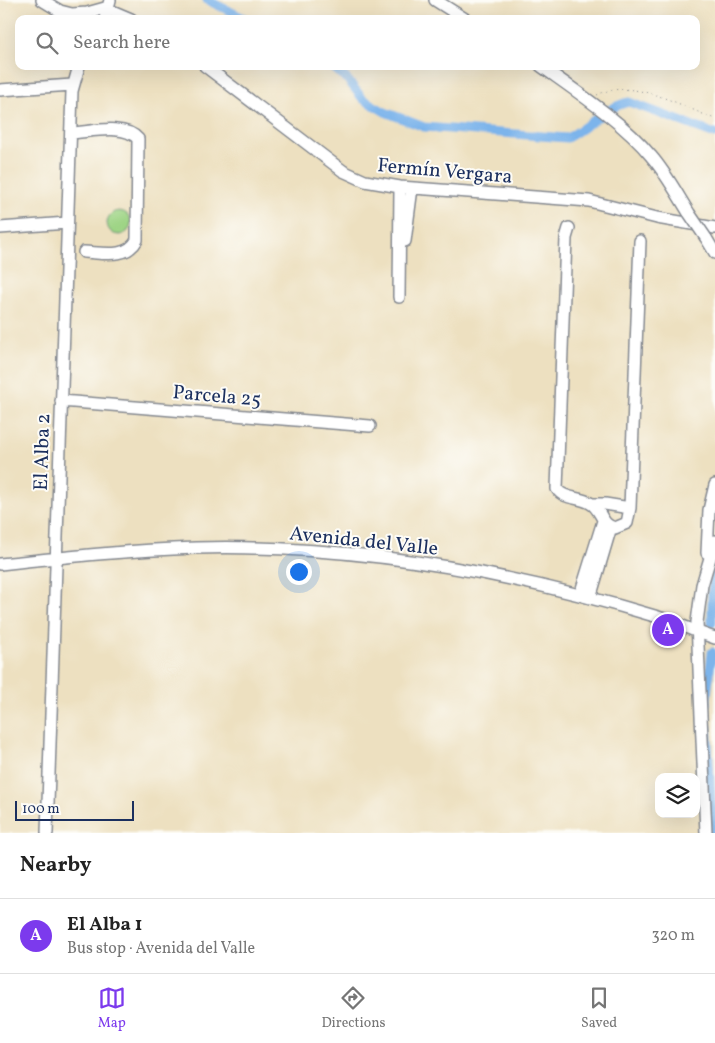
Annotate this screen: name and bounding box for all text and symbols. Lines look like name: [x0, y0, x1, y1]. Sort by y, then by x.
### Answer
search box: [15, 15, 700, 70]
icon: search: [33, 29, 61, 57]
text: Search here: [73, 30, 170, 56]
street label: Fermín Vergara: [376, 152, 513, 192]
street label: Parcela 25: [171, 379, 262, 415]
street label: El Alba 2: [28, 413, 58, 491]
street label: Avenida del Valle: [288, 520, 440, 564]
your location: [286, 559, 312, 585]
pin: A: [652, 611, 684, 649]
map controls: [655, 773, 700, 818]
button: layers: [655, 773, 700, 818]
scale bar: [15, 798, 134, 821]
text: 100 m: [22, 800, 60, 819]
text: Nearby: [20, 851, 91, 880]
text: El Alba 1: [67, 912, 142, 938]
text: A: [30, 925, 42, 947]
text: 320 m: [651, 925, 695, 947]
text: Bus stop · Avenida del Valle: [67, 938, 255, 960]
tab: Map: [98, 984, 126, 1033]
tab: Directions: [321, 984, 386, 1033]
tab: Saved: [581, 984, 617, 1033]

